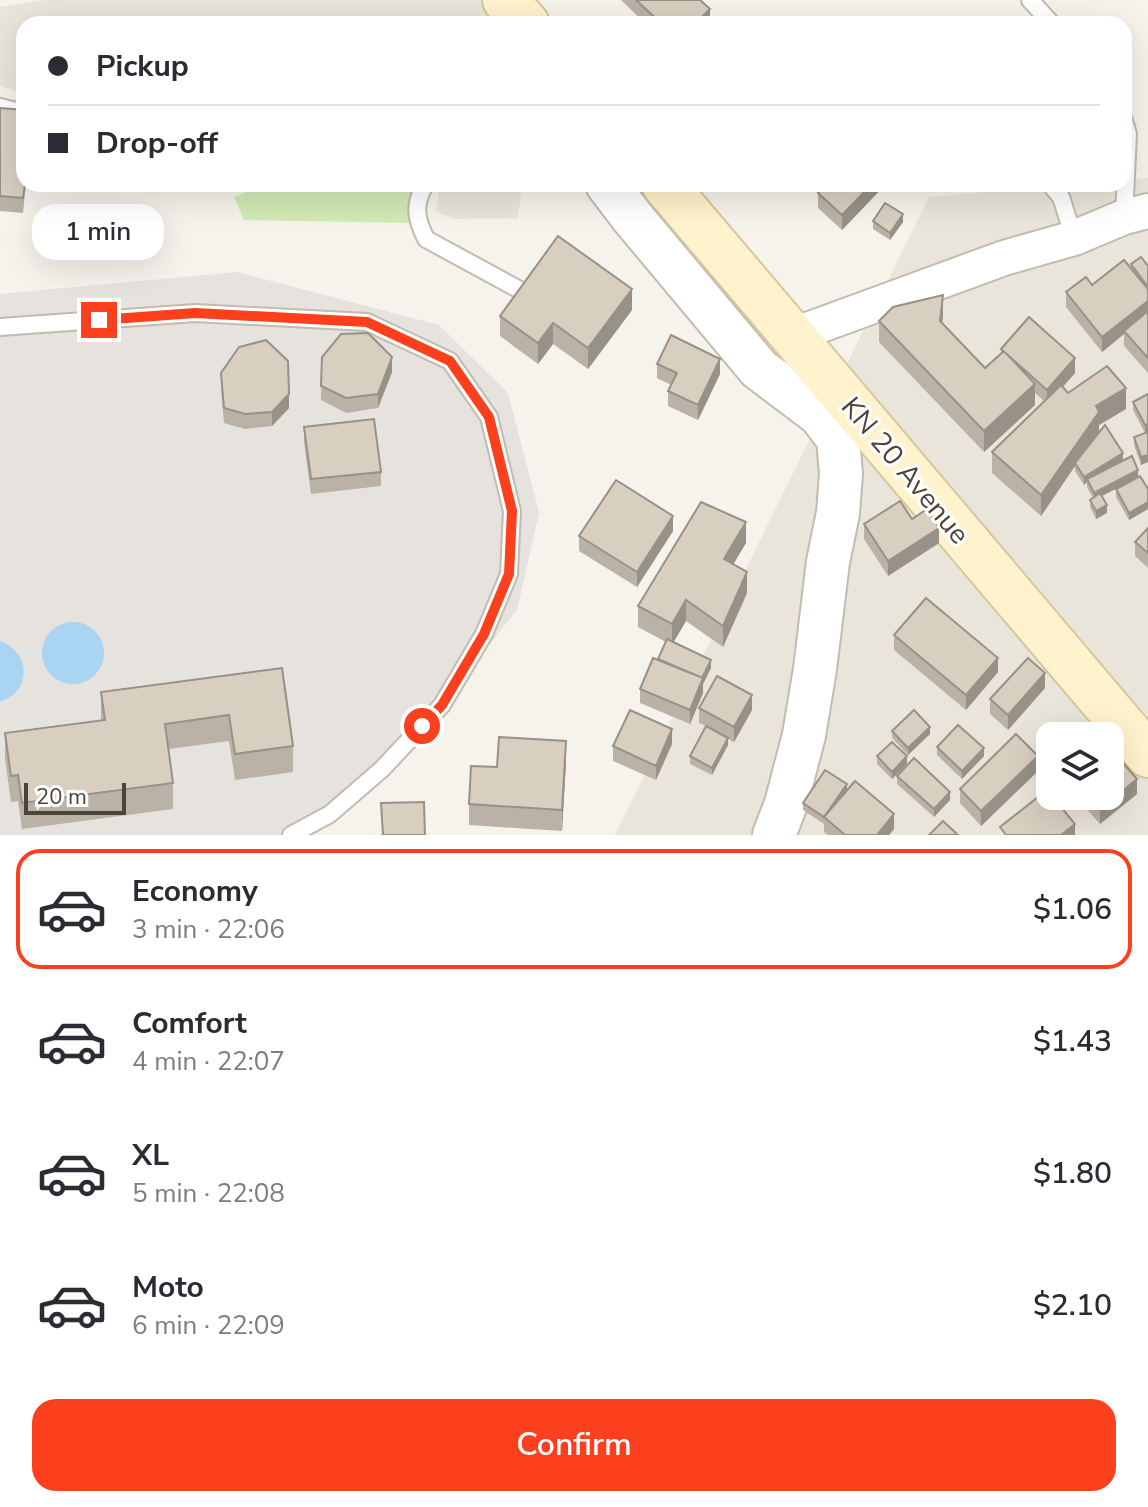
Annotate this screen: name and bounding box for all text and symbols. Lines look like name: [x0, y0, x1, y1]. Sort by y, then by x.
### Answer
text: Pickup: [96, 46, 189, 87]
text: Drop-off: [96, 123, 218, 164]
callout: 1 min: [33, 204, 165, 260]
text: 1 min: [65, 214, 131, 249]
route end: [81, 302, 117, 338]
street label: KN 20 Avenue: [832, 389, 978, 552]
route start: [404, 708, 440, 744]
map controls: [1036, 722, 1124, 810]
button: layers: [1036, 722, 1124, 810]
scale bar: [24, 779, 126, 815]
text: 20 m: [36, 782, 87, 812]
text: Economy: [132, 871, 258, 912]
icon: car: [36, 873, 108, 945]
text: $1.06: [1033, 889, 1112, 930]
text: 3 min · 22:06: [132, 912, 285, 947]
text: Comfort: [132, 1003, 247, 1044]
icon: car: [36, 1005, 108, 1077]
text: $1.43: [1033, 1021, 1112, 1062]
text: 4 min · 22:07: [132, 1044, 285, 1079]
text: XL: [132, 1135, 169, 1176]
icon: car: [36, 1137, 108, 1209]
text: $1.80: [1033, 1153, 1112, 1194]
text: 5 min · 22:08: [132, 1176, 285, 1211]
text: Moto: [132, 1267, 204, 1308]
icon: car: [36, 1269, 108, 1341]
text: $2.10: [1033, 1285, 1112, 1326]
text: 6 min · 22:09: [132, 1308, 285, 1343]
button: Confirm: [32, 1399, 1116, 1491]

